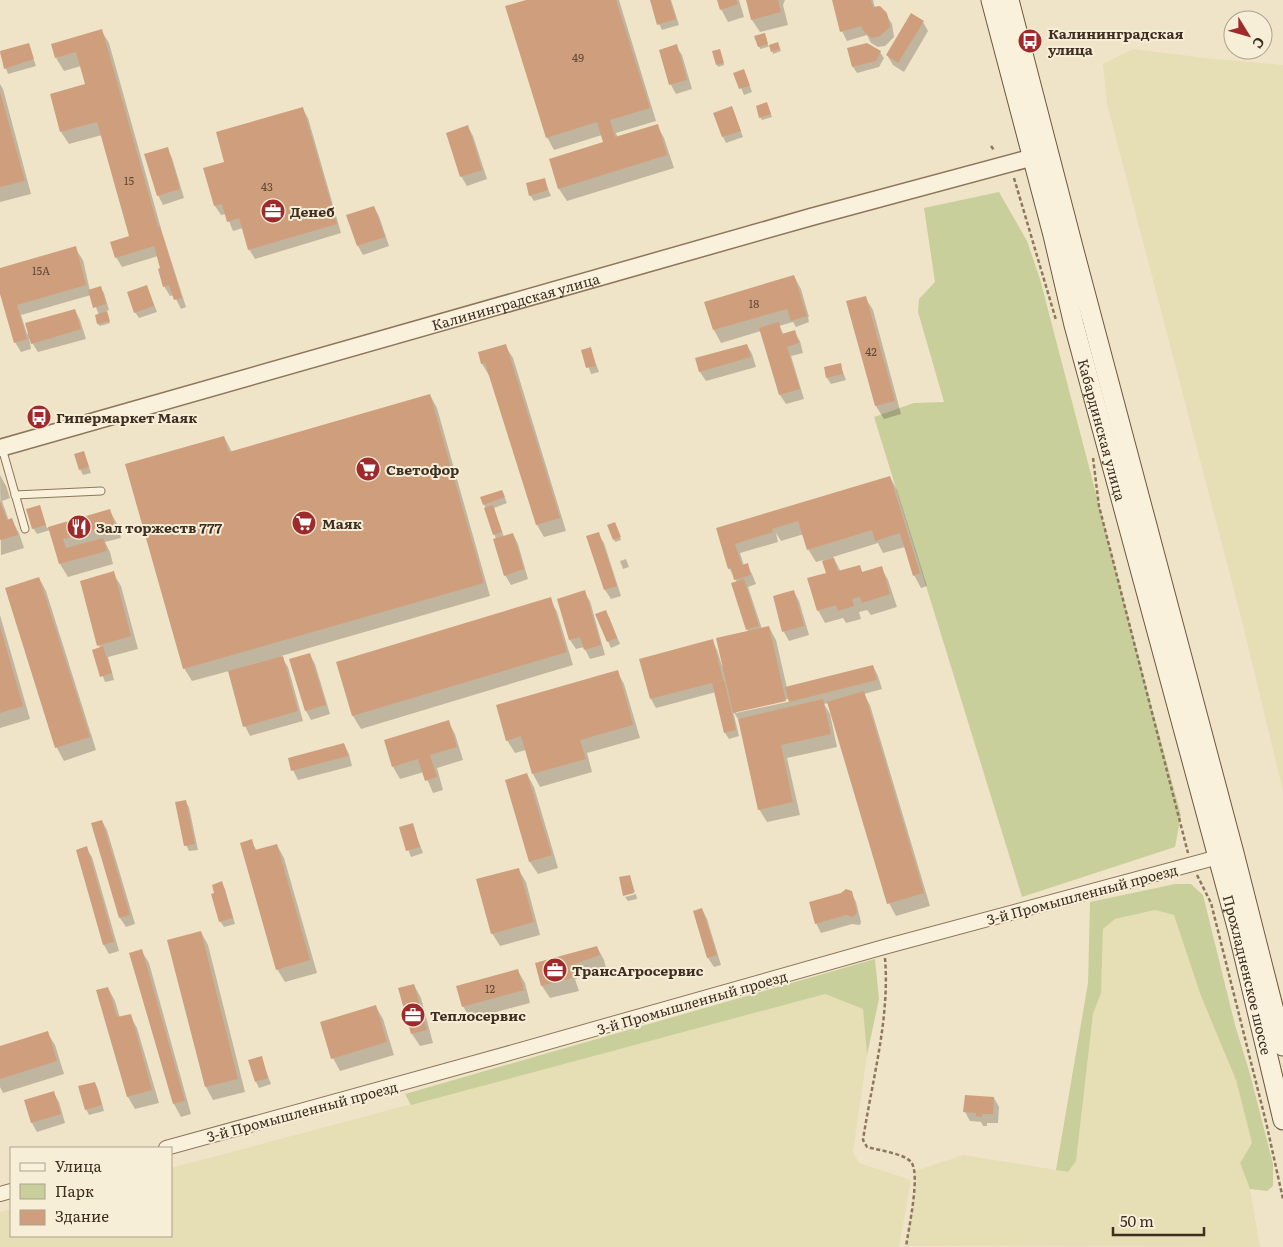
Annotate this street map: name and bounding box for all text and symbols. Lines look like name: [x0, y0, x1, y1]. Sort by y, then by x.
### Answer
north arrow: [1223, 10, 1273, 60]
place label: Калининградская улица: [1048, 23, 1184, 59]
bus stop icon: Калининградская улица: [1017, 28, 1043, 54]
text: С: [1248, 33, 1270, 53]
house number: 49: [572, 49, 584, 65]
house number: 15: [124, 172, 134, 188]
house number: 43: [261, 178, 273, 194]
office icon: Денеб: [260, 198, 286, 224]
place label: Денеб: [290, 201, 335, 221]
house number: 15А: [32, 262, 50, 278]
street label: Калининградская улица: [429, 268, 602, 335]
house number: 18: [749, 295, 759, 311]
house number: 42: [865, 343, 877, 359]
street label: Кабардинская улица: [1074, 356, 1131, 504]
bus stop icon: Гипермаркет Маяк: [26, 404, 52, 430]
place label: Гипермаркет Маяк: [56, 407, 197, 427]
supermarket icon: Светофор: [355, 456, 381, 482]
place label: Светофор: [386, 459, 459, 479]
supermarket icon: Маяк: [291, 510, 317, 536]
place label: Маяк: [322, 513, 362, 533]
restaurant icon: Зал торжеств 777: [66, 514, 92, 540]
place label: Зал торжеств 777: [96, 517, 222, 537]
street label: 3-й Промышленный проезд: [984, 859, 1180, 929]
street label: Прохладненское шоссе: [1219, 892, 1277, 1057]
office icon: ТрансАгросервис: [542, 957, 568, 983]
place label: ТрансАгросервис: [572, 960, 704, 980]
street label: 3-й Промышленный проезд: [595, 965, 789, 1039]
house number: 12: [485, 980, 495, 996]
office icon: Теплосервис: [400, 1002, 426, 1028]
place label: Теплосервис: [430, 1005, 526, 1025]
street label: 3-й Промышленный проезд: [204, 1076, 400, 1146]
legend: [10, 1147, 172, 1237]
text: Улица: [55, 1154, 103, 1177]
text: Парк: [55, 1179, 94, 1202]
text: Здание: [55, 1204, 109, 1227]
scale bar: [1113, 1204, 1204, 1236]
text: 50 m: [1120, 1209, 1154, 1232]

